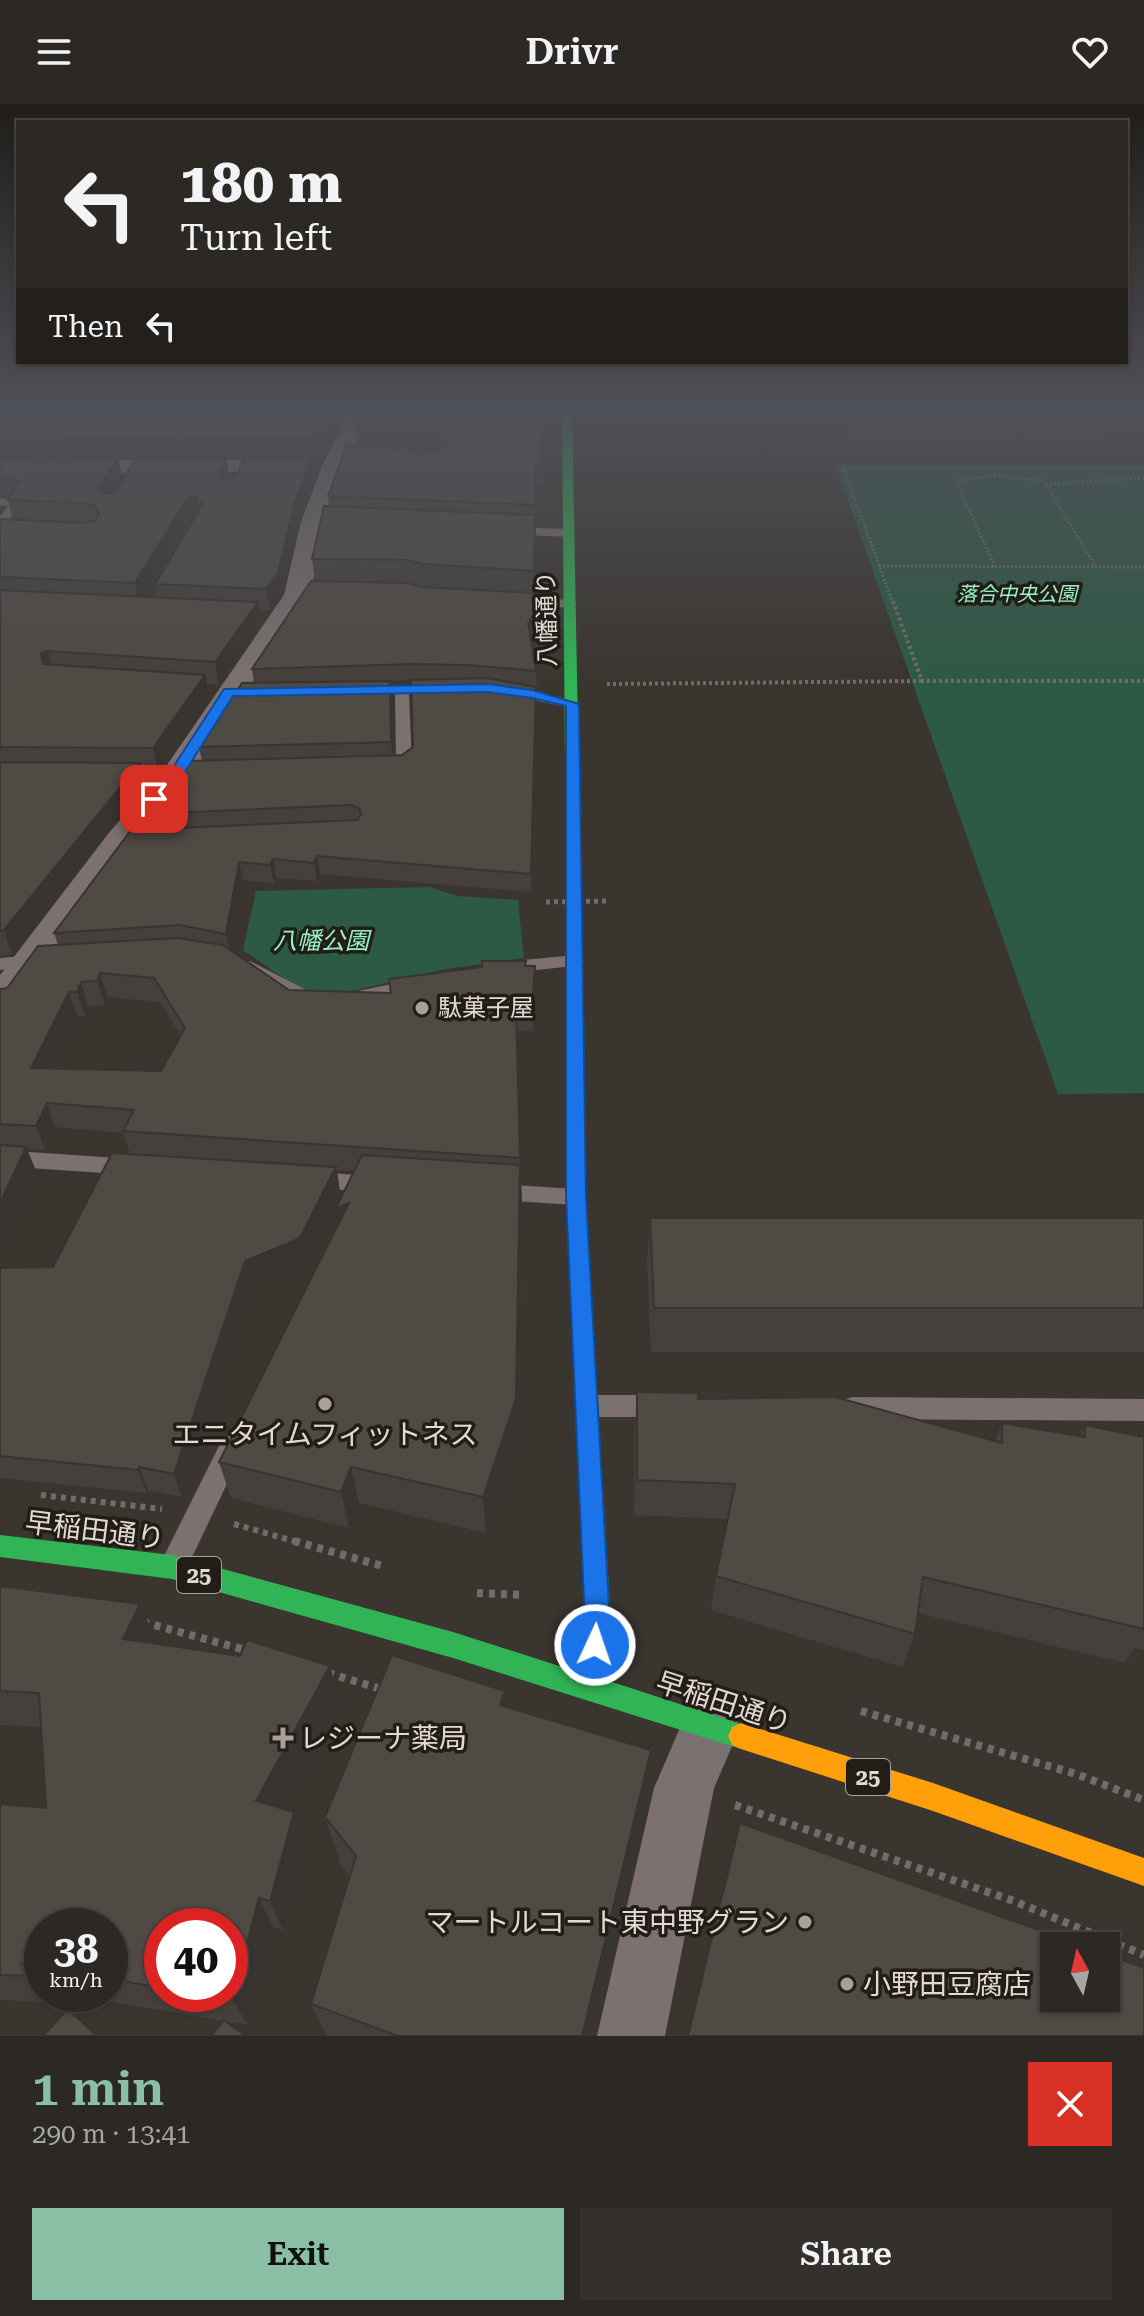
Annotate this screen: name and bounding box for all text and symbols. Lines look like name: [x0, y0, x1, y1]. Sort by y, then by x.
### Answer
icon: menu: [32, 30, 76, 74]
icon: heart: [1068, 30, 1112, 74]
text: Drivr: [525, 31, 619, 73]
text: 180 m: [180, 150, 342, 216]
icon: left: [48, 152, 152, 256]
text: Turn left: [180, 217, 332, 259]
icon: left: [139, 304, 183, 348]
text: Then: [48, 309, 123, 344]
street label: 八幡通り: [532, 571, 562, 667]
park label: 落合中央公園: [957, 582, 1080, 606]
pin: [120, 765, 188, 833]
icon: arrive: [132, 777, 176, 821]
park label: 八幡公園: [273, 927, 372, 955]
place label: 駄菓子屋: [438, 994, 534, 1022]
marker: 駄菓子屋: [413, 999, 431, 1017]
marker: エニタイムフィットネス: [316, 1395, 334, 1413]
place label: エニタイムフィットネス: [172, 1418, 478, 1451]
street label: 早稲田通り: [23, 1506, 166, 1555]
road number: 25: [177, 1557, 221, 1593]
position arrow: [553, 1603, 637, 1687]
street label: 早稲田通り: [652, 1665, 796, 1740]
place label: レジーナ薬局: [299, 1722, 467, 1755]
marker: レジーナ薬局: [274, 1729, 292, 1747]
road number: 25: [846, 1759, 890, 1795]
place label: マートルコート東中野グラン: [426, 1906, 789, 1939]
speed limit sign: 40: [144, 1908, 248, 2012]
marker: マートルコート東中野グラン: [796, 1913, 814, 1931]
text: 38: [54, 1926, 98, 1973]
north arrow: [1040, 1932, 1120, 2012]
map controls: [1040, 1932, 1120, 2012]
text: km/h: [49, 1968, 103, 1992]
place label: 小野田豆腐店: [863, 1968, 1031, 2001]
marker: 小野田豆腐店: [838, 1975, 856, 1993]
text: 1 min: [32, 2061, 164, 2117]
button: close: [1028, 2062, 1112, 2146]
text: 290 m · 13:41: [32, 2119, 191, 2149]
button: Exit: [32, 2208, 564, 2300]
button: Share: [580, 2208, 1112, 2300]

